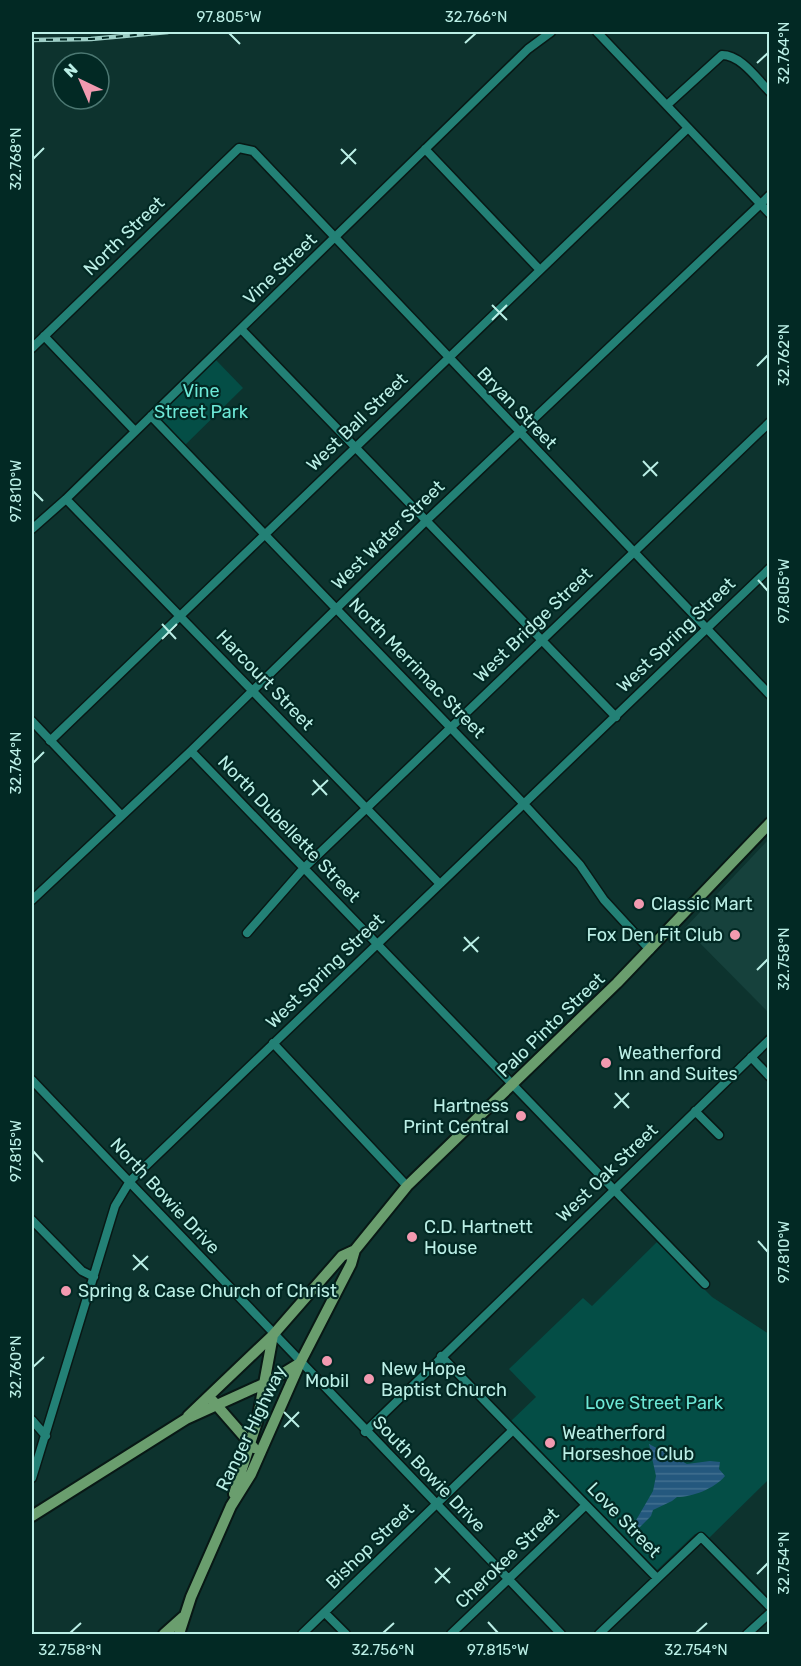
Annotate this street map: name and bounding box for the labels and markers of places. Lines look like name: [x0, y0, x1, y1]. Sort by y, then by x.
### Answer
place label: Classic Mart: [651, 893, 752, 915]
marker: Classic Mart: [632, 897, 646, 911]
place label: Fox Den Fit Club: [586, 924, 723, 946]
marker: Fox Den Fit Club: [728, 928, 742, 942]
place label: Weatherford Inn and Suites: [618, 1042, 738, 1085]
marker: Weatherford Inn and Suites: [599, 1056, 613, 1070]
place label: Hartness Print Central: [403, 1095, 509, 1138]
marker: Hartness Print Central: [514, 1109, 528, 1123]
place label: C.D. Hartnett House: [424, 1216, 533, 1259]
marker: C.D. Hartnett House: [405, 1230, 419, 1244]
place label: Spring & Case Church of Christ: [78, 1280, 337, 1302]
marker: Spring & Case Church of Christ: [59, 1284, 73, 1298]
marker: Mobil: [320, 1354, 334, 1368]
place label: New Hope Baptist Church: [381, 1358, 507, 1401]
place label: Mobil: [305, 1370, 349, 1392]
marker: New Hope Baptist Church: [362, 1372, 376, 1386]
place label: Weatherford Horseshoe Club: [562, 1422, 694, 1465]
marker: Weatherford Horseshoe Club: [543, 1436, 557, 1450]

